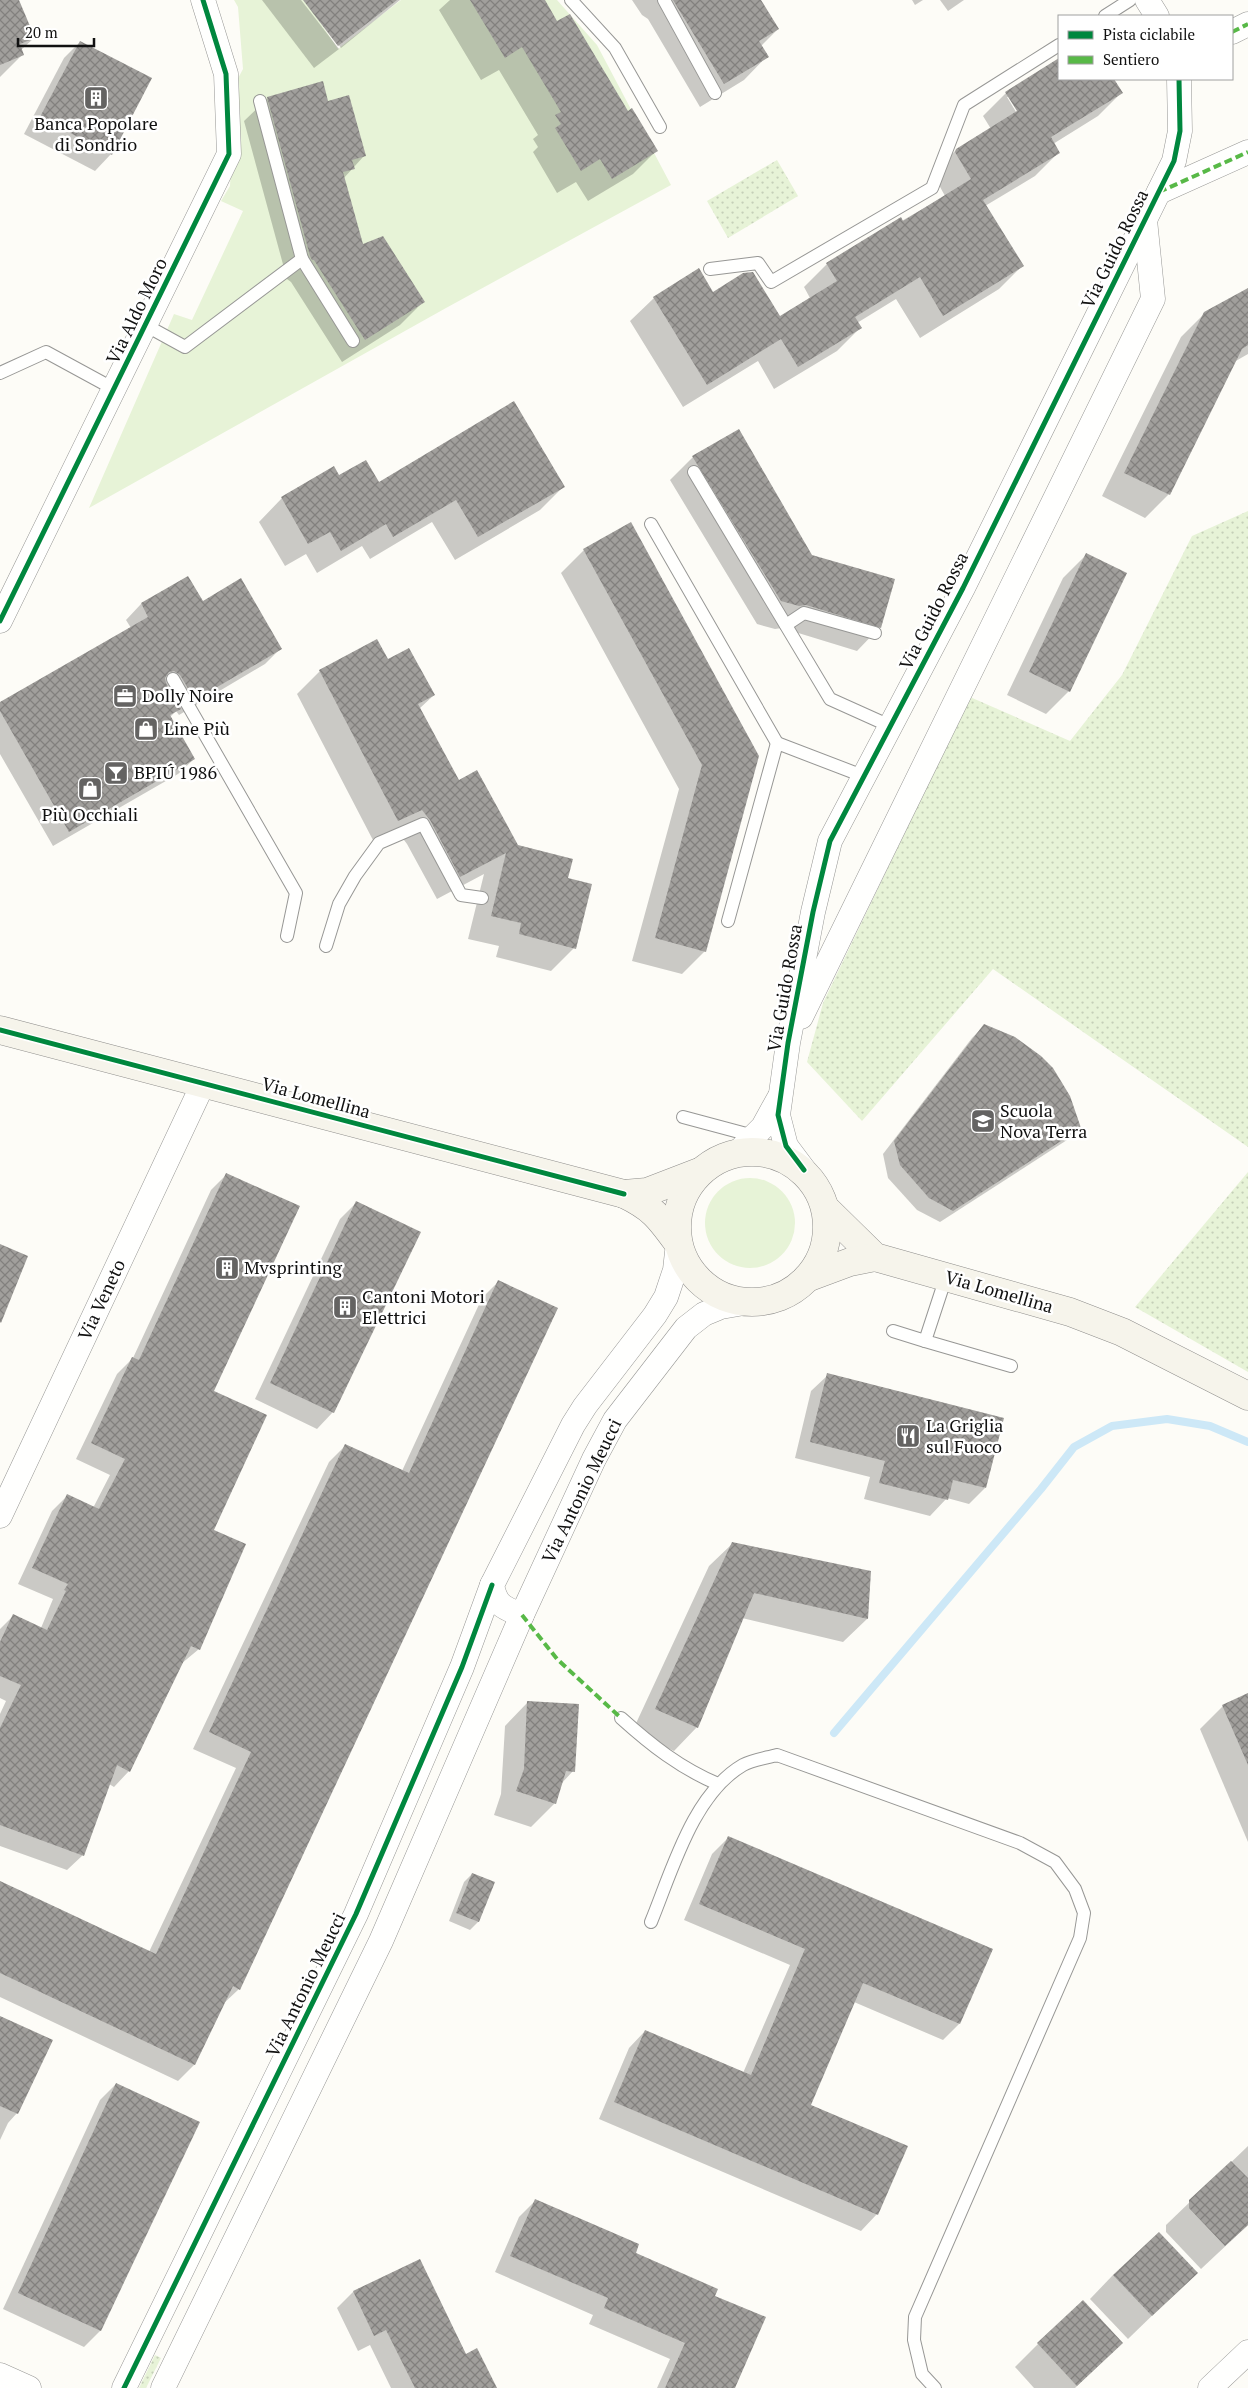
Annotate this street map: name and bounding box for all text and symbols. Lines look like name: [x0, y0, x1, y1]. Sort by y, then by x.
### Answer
scale bar: [18, 15, 94, 47]
legend: [1058, 15, 1233, 80]
text: 20 m: [25, 22, 58, 42]
text: Pista ciclabile: [1103, 24, 1195, 44]
text: Sentiero: [1103, 49, 1159, 69]
building icon: Banca Popolare di Sondrio: [83, 85, 109, 111]
place label: Banca Popolare di Sondrio: [34, 111, 158, 156]
street label: Via Guido Rossa: [1075, 185, 1153, 312]
street label: Via Aldo Moro: [100, 253, 172, 368]
street label: Via Guido Rossa: [893, 547, 973, 674]
office icon: Dolly Noire: [112, 683, 138, 709]
place label: Dolly Noire: [142, 683, 234, 707]
shop icon: Line Più: [133, 716, 159, 742]
place label: Line Più: [164, 716, 230, 740]
bar icon: BPIÚ 1986: [103, 760, 129, 786]
place label: BPIÚ 1986: [134, 760, 217, 784]
shop icon: Più Occhiali: [77, 776, 103, 802]
place label: Più Occhiali: [42, 802, 138, 826]
street label: Via Guido Rossa: [761, 922, 807, 1054]
street label: Via Lomellina: [259, 1071, 373, 1123]
place label: Scuola Nova Terra: [1000, 1098, 1087, 1143]
school or university icon: Scuola Nova Terra: [970, 1108, 996, 1134]
street label: Via Veneto: [72, 1255, 130, 1344]
building icon: Mvsprinting: [214, 1255, 240, 1281]
place label: Mvsprinting: [244, 1255, 343, 1279]
street label: Via Lomellina: [942, 1264, 1056, 1318]
place label: Cantoni Motori Elettrici: [362, 1284, 485, 1329]
building icon: Cantoni Motori Elettrici: [332, 1294, 358, 1320]
place label: La Griglia sul Fuoco: [926, 1413, 1003, 1458]
street label: Via Antonio Meucci: [536, 1414, 626, 1567]
restaurant icon: La Griglia sul Fuoco: [895, 1423, 921, 1449]
street label: Via Antonio Meucci: [260, 1908, 350, 2061]

